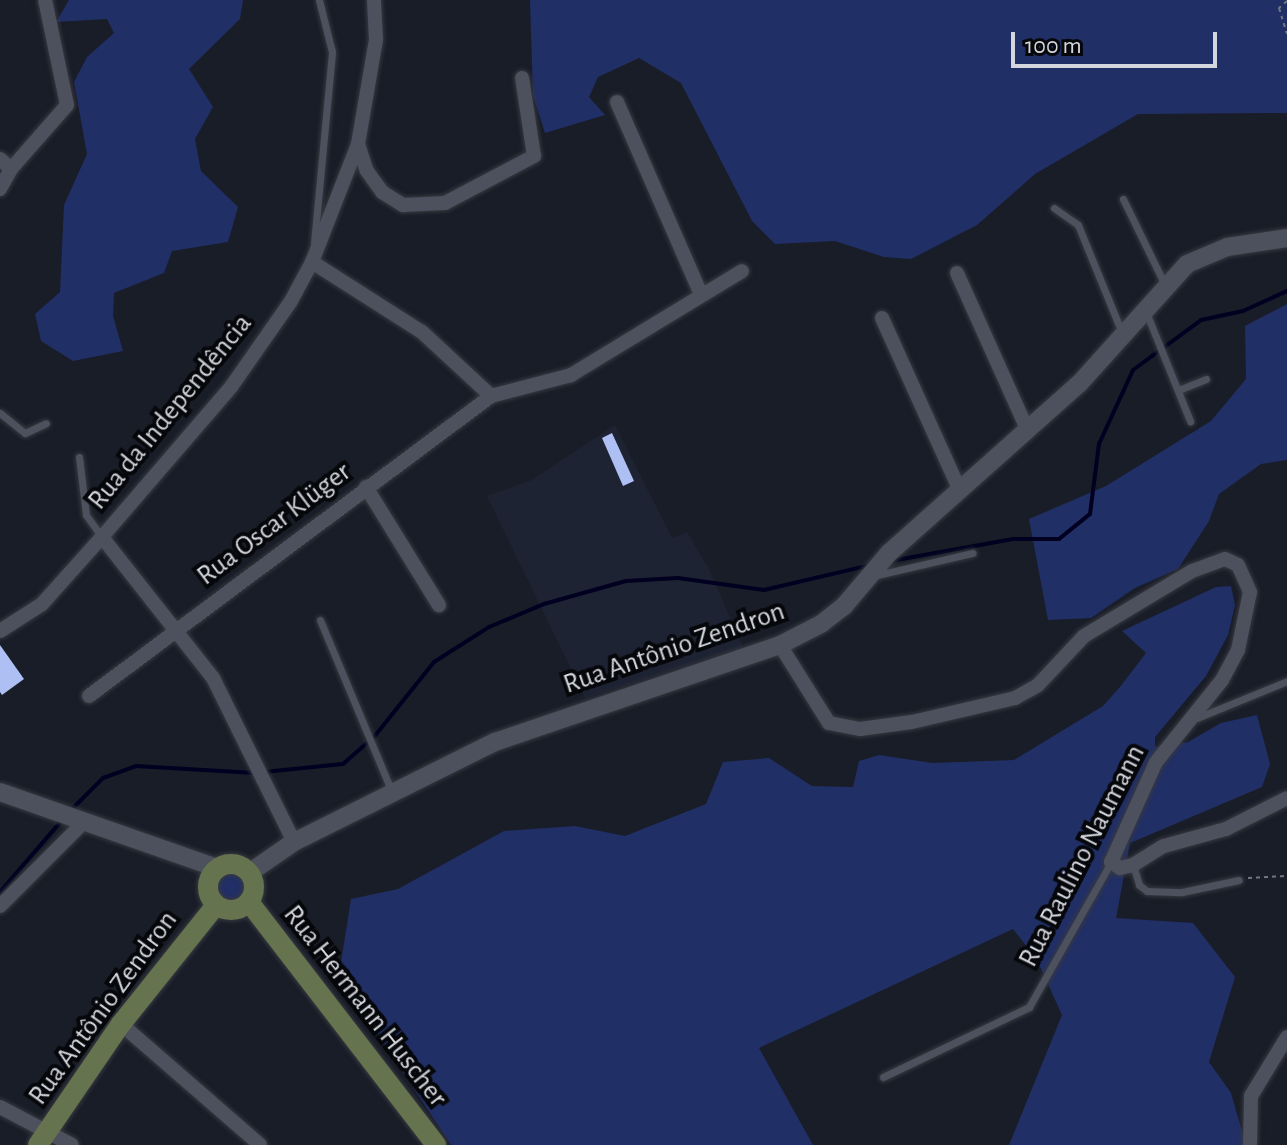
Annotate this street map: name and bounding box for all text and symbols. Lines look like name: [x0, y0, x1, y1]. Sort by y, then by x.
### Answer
scale bar: [1015, 16, 1221, 66]
text: 100 m: [1025, 34, 1082, 58]
street label: Rua da Independência: [81, 307, 259, 517]
street label: Rua Oscar Klüger: [190, 455, 358, 593]
street label: Rua Antônio Zendron: [559, 594, 789, 702]
street label: Rua Raulino Naumann: [1011, 739, 1153, 973]
street label: Rua Hermann Huscher: [276, 899, 454, 1113]
street label: Rua Antônio Zendron: [21, 904, 185, 1112]

